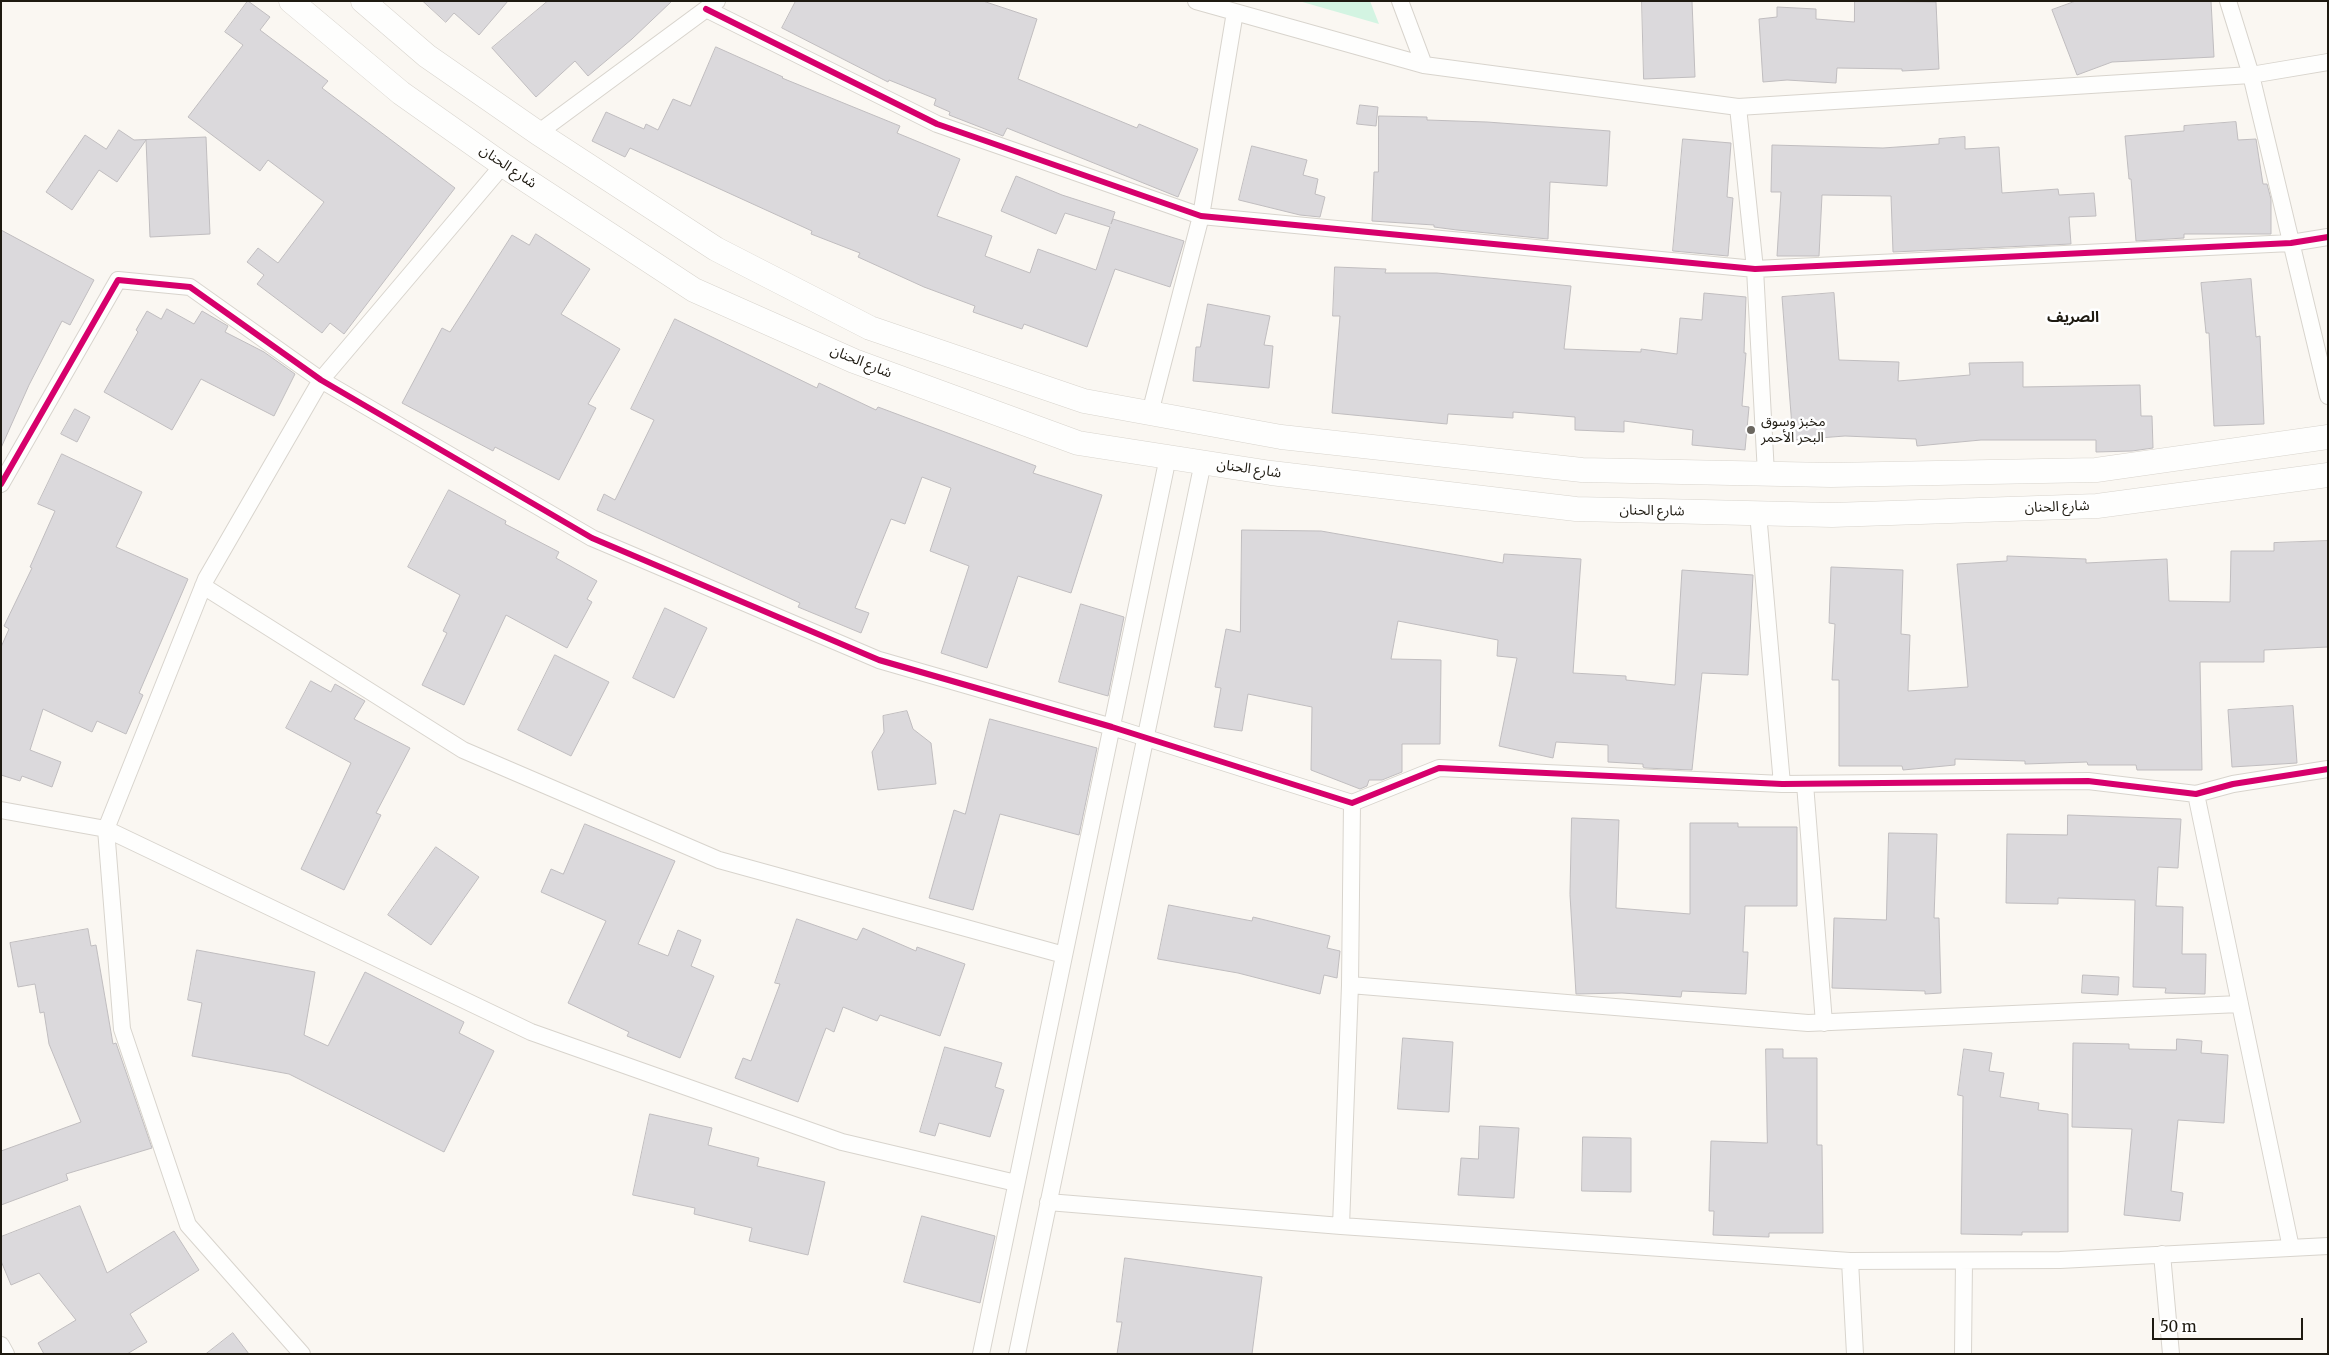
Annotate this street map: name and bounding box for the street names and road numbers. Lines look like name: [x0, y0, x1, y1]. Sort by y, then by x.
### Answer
street label: شارع الحنان: [476, 142, 540, 192]
street label: شارع الحنان: [828, 342, 894, 382]
street label: شارع الحنان: [1216, 456, 1282, 482]
street label: شارع الحنان: [2024, 497, 2090, 517]
street label: شارع الحنان: [1619, 502, 1685, 520]

